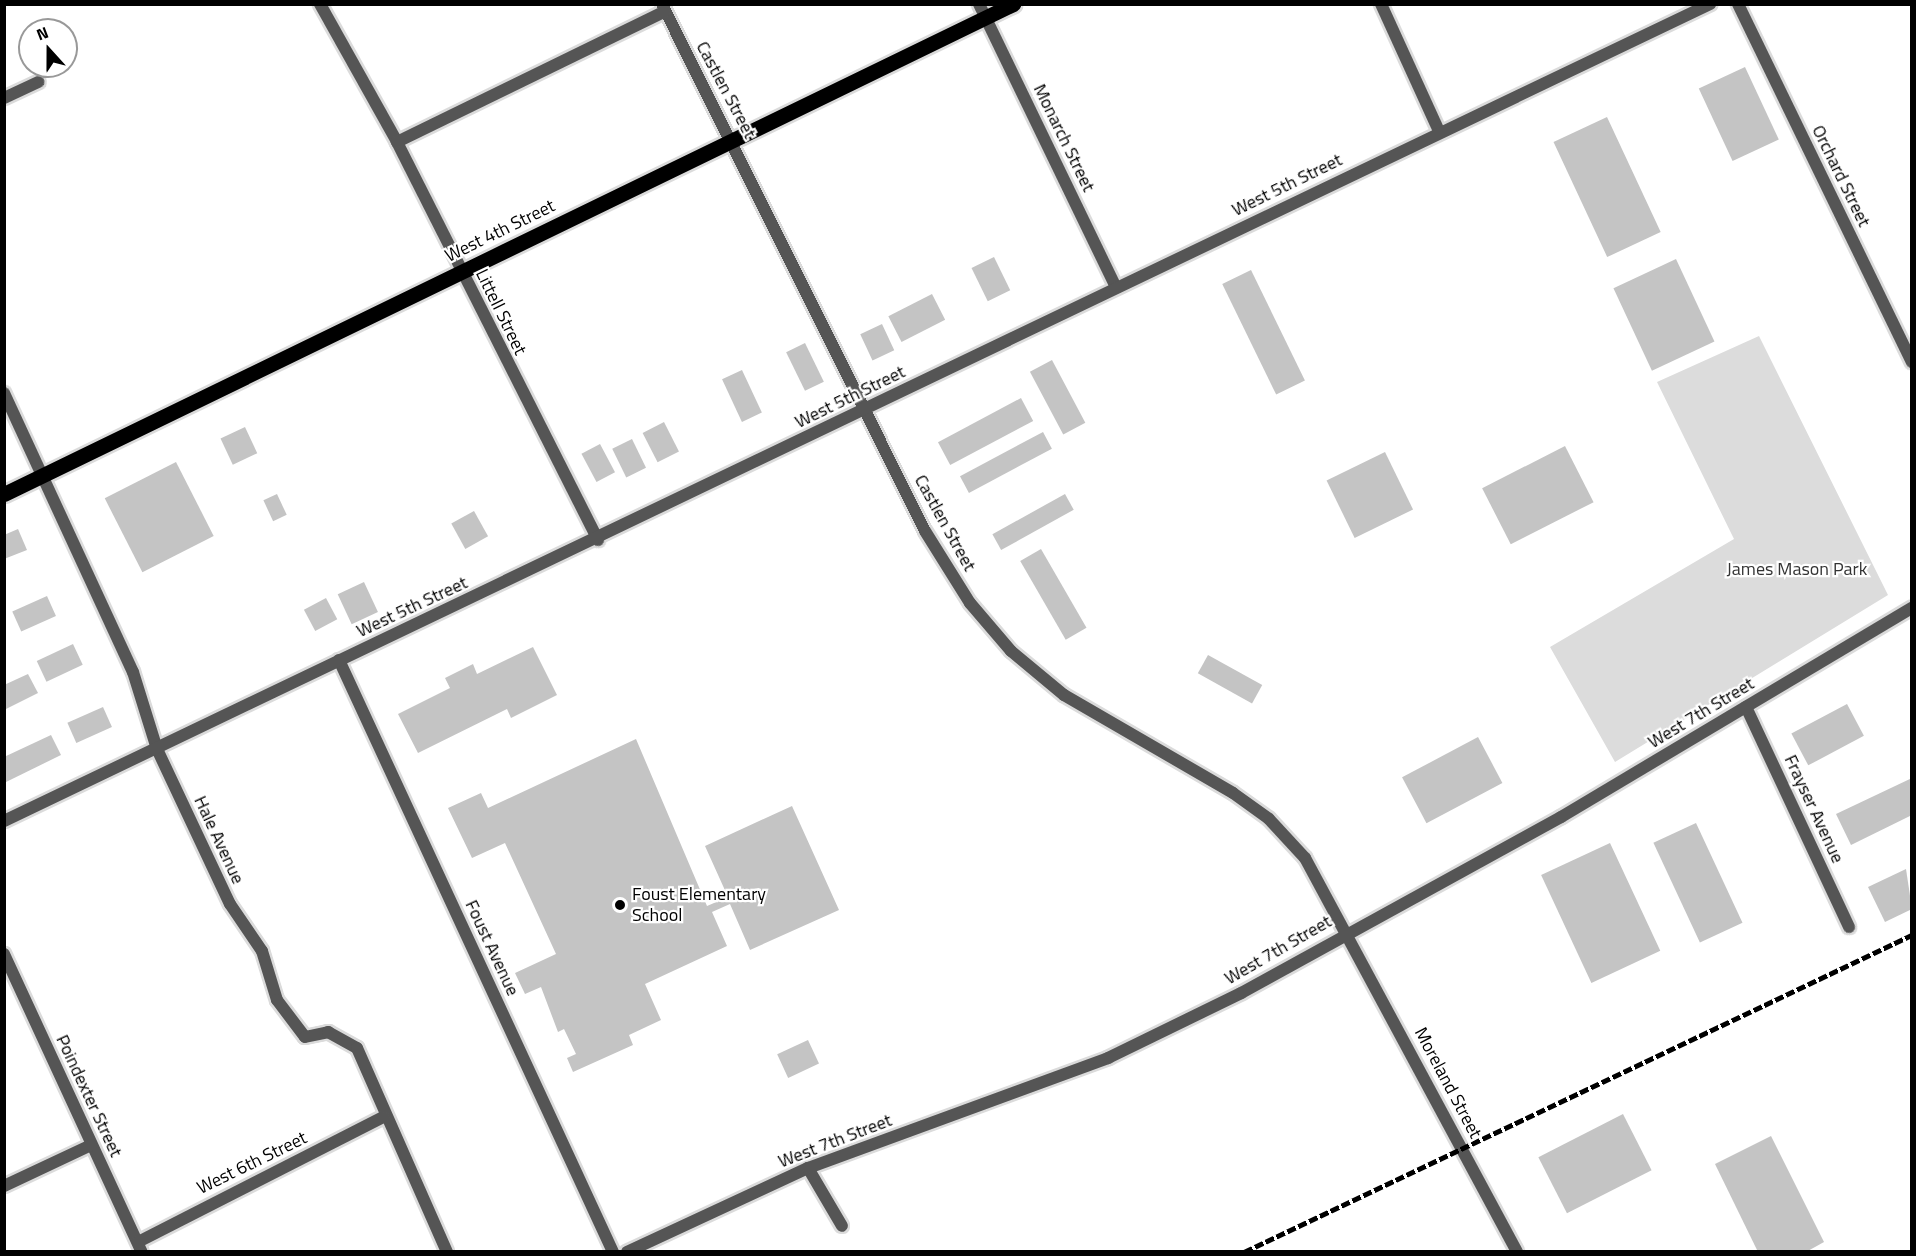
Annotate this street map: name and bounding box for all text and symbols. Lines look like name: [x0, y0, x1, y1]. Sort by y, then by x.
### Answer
north arrow: [18, 18, 78, 78]
text: N: [33, 20, 52, 46]
street label: Castlen Street: [691, 38, 761, 142]
street label: Monarch Street: [1029, 81, 1099, 195]
street label: Orchard Street: [1807, 122, 1875, 230]
street label: West 5th Street: [1228, 149, 1346, 221]
street label: West 4th Street: [441, 195, 559, 267]
street label: Littell Street: [471, 265, 531, 359]
street label: West 5th Street: [791, 361, 909, 433]
street label: Castlen Street: [910, 471, 980, 575]
park label: James Mason Park: [1727, 558, 1867, 580]
street label: West 5th Street: [353, 572, 471, 642]
street label: West 7th Street: [1644, 673, 1758, 753]
street label: Frayser Avenue: [1780, 752, 1848, 866]
street label: Hale Avenue: [189, 793, 249, 887]
place label: Foust Elementary School: [632, 884, 766, 926]
street label: Foust Avenue: [460, 897, 524, 999]
marker: Foust Elementary School: [613, 898, 627, 912]
street label: West 7th Street: [1221, 911, 1335, 989]
street label: Moreland Street: [1410, 1024, 1486, 1142]
street label: Poindexter Street: [51, 1031, 127, 1161]
street label: West 7th Street: [775, 1109, 895, 1173]
street label: West 6th Street: [193, 1127, 311, 1199]

